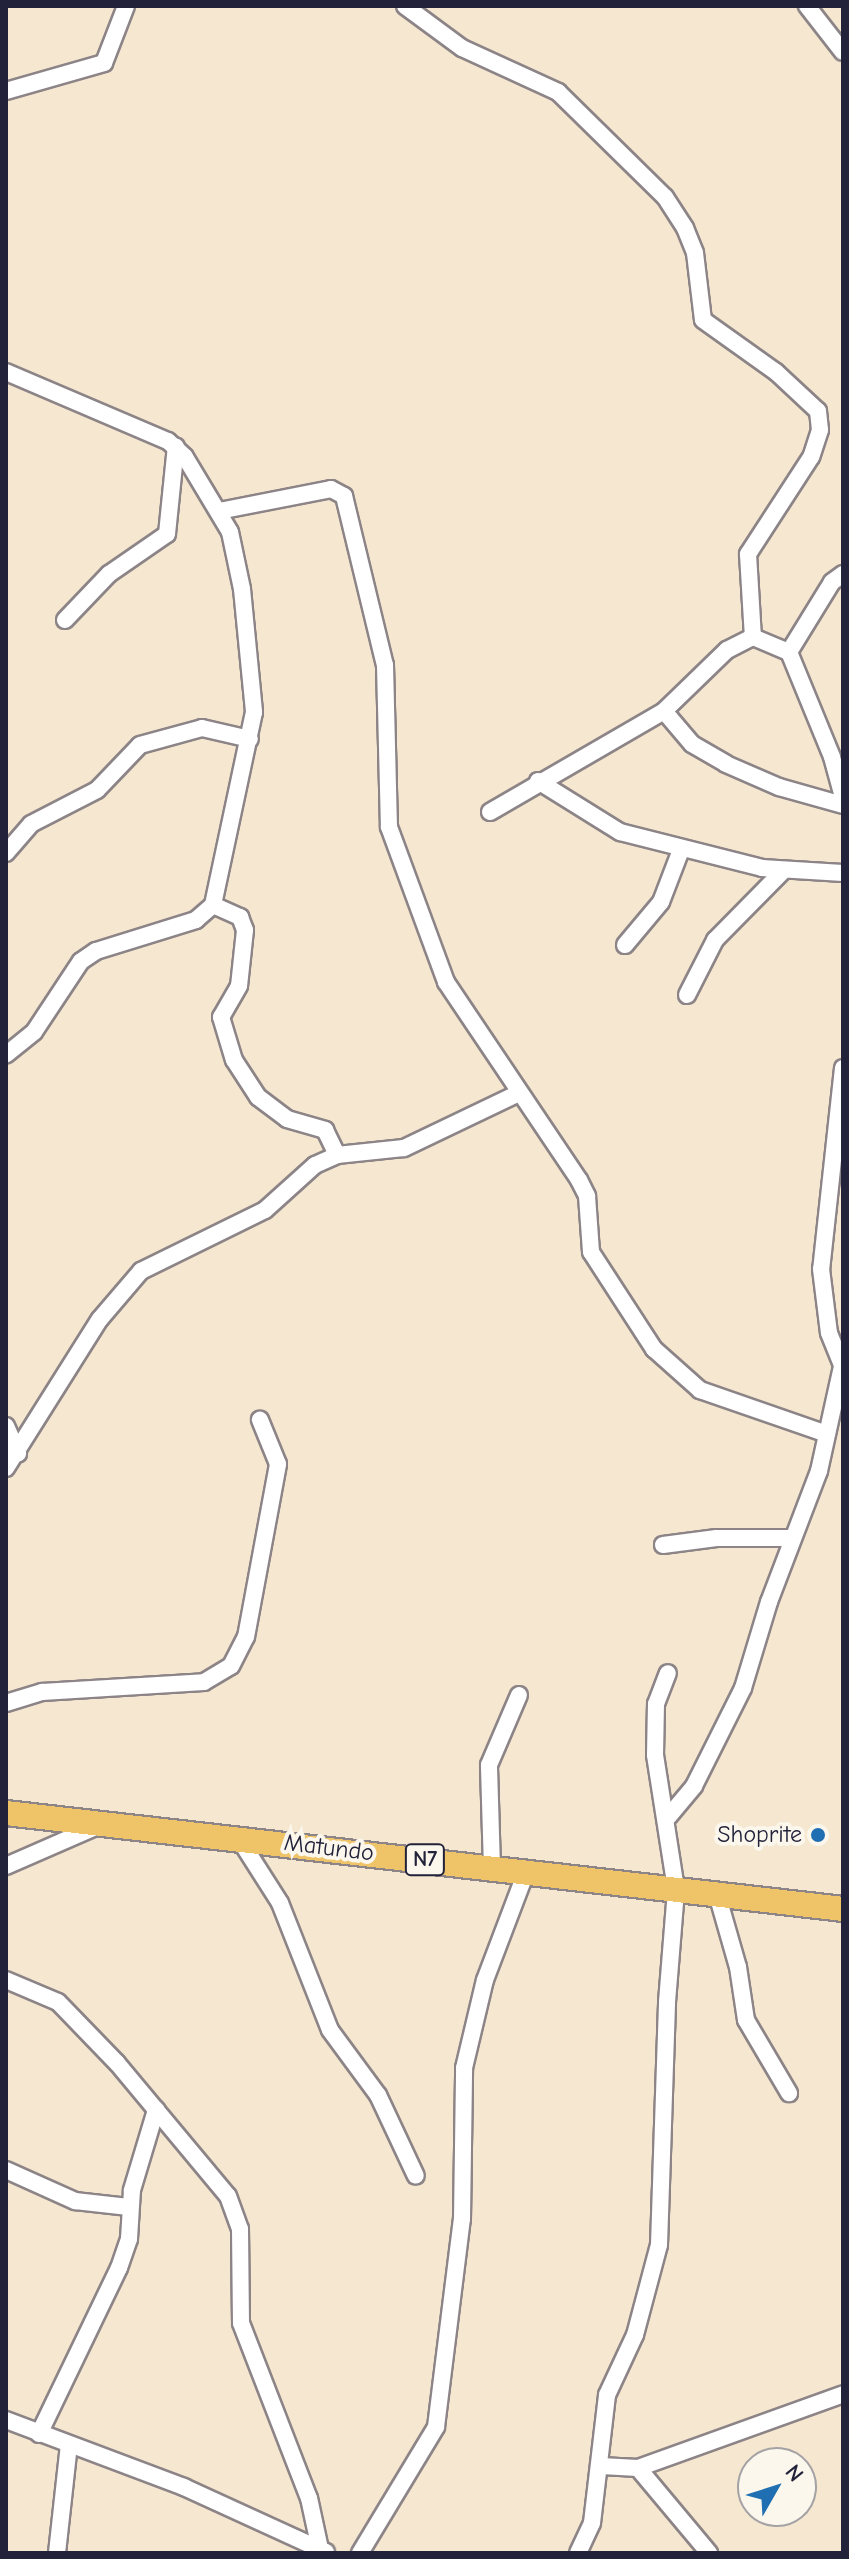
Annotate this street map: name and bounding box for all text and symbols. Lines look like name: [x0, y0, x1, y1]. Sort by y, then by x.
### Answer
place label: Shoprite: [717, 1821, 802, 1849]
marker: Shoprite: [809, 1826, 827, 1844]
street label: Matundo: [282, 1828, 376, 1868]
road number: N7: [403, 1842, 447, 1878]
north arrow: [737, 2447, 817, 2527]
text: N: [779, 2459, 809, 2487]

